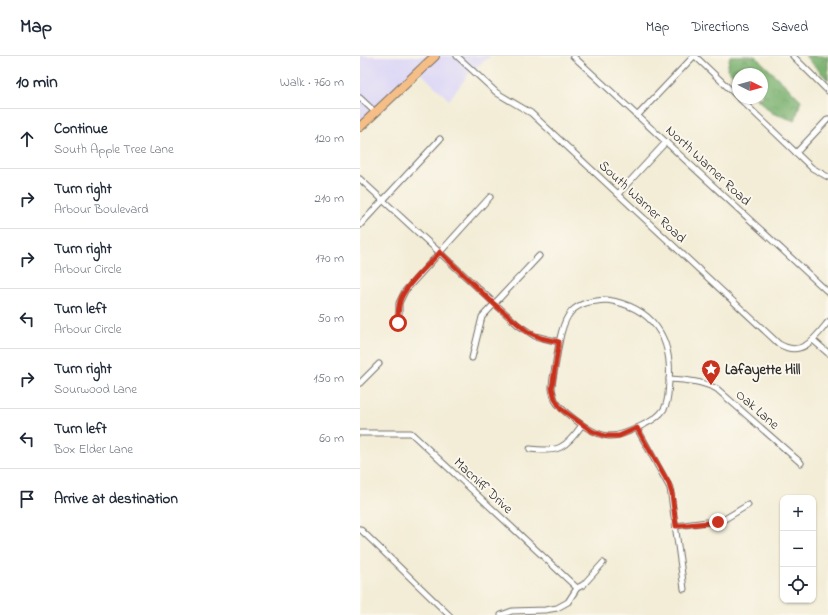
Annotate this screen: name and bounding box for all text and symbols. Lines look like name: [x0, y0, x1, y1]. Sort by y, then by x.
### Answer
text: Map: [20, 14, 52, 41]
text: Map: [646, 17, 669, 38]
text: Directions: [691, 17, 749, 38]
text: Saved: [771, 17, 808, 38]
north arrow: [732, 68, 768, 104]
text: 10 min: [16, 70, 58, 95]
text: Walk · 760 m: [280, 73, 344, 92]
text: Continue: [54, 118, 108, 140]
street label: North Warner Road: [661, 121, 756, 211]
icon: ahead: [16, 128, 38, 150]
text: 120 m: [314, 129, 344, 148]
text: South Apple Tree Lane: [54, 140, 174, 159]
street label: South Warner Road: [593, 156, 691, 248]
text: Turn right: [54, 178, 112, 200]
icon: right: [16, 188, 38, 210]
text: 210 m: [314, 189, 344, 208]
text: Arbour Boulevard: [54, 200, 149, 219]
text: Turn right: [54, 238, 112, 260]
icon: right: [16, 248, 38, 270]
text: 170 m: [316, 249, 344, 268]
text: Arbour Circle: [54, 260, 122, 279]
text: Turn left: [54, 298, 107, 320]
icon: left: [16, 308, 38, 330]
text: 50 m: [318, 309, 344, 328]
route start: [389, 314, 407, 332]
text: Arbour Circle: [54, 320, 122, 339]
text: Turn right: [54, 358, 112, 380]
place icon: Lafayette Hill: [700, 358, 722, 386]
place label: Lafayette Hill: [725, 360, 801, 383]
icon: right: [16, 368, 38, 390]
text: 150 m: [313, 369, 344, 388]
text: Sourwood Lane: [54, 380, 137, 399]
street label: Oak Lane: [730, 385, 784, 436]
text: Turn left: [54, 418, 107, 440]
icon: left: [16, 428, 38, 450]
text: 60 m: [319, 429, 344, 448]
text: Box Elder Lane: [54, 440, 133, 459]
street label: Macniff Drive: [449, 453, 518, 520]
icon: arrive: [16, 488, 38, 510]
text: Arrive at destination: [54, 488, 178, 510]
map controls: [780, 495, 816, 603]
button: +: [780, 495, 816, 531]
route end: [709, 513, 727, 531]
button: −: [780, 531, 816, 567]
button: locate: [780, 567, 816, 603]

